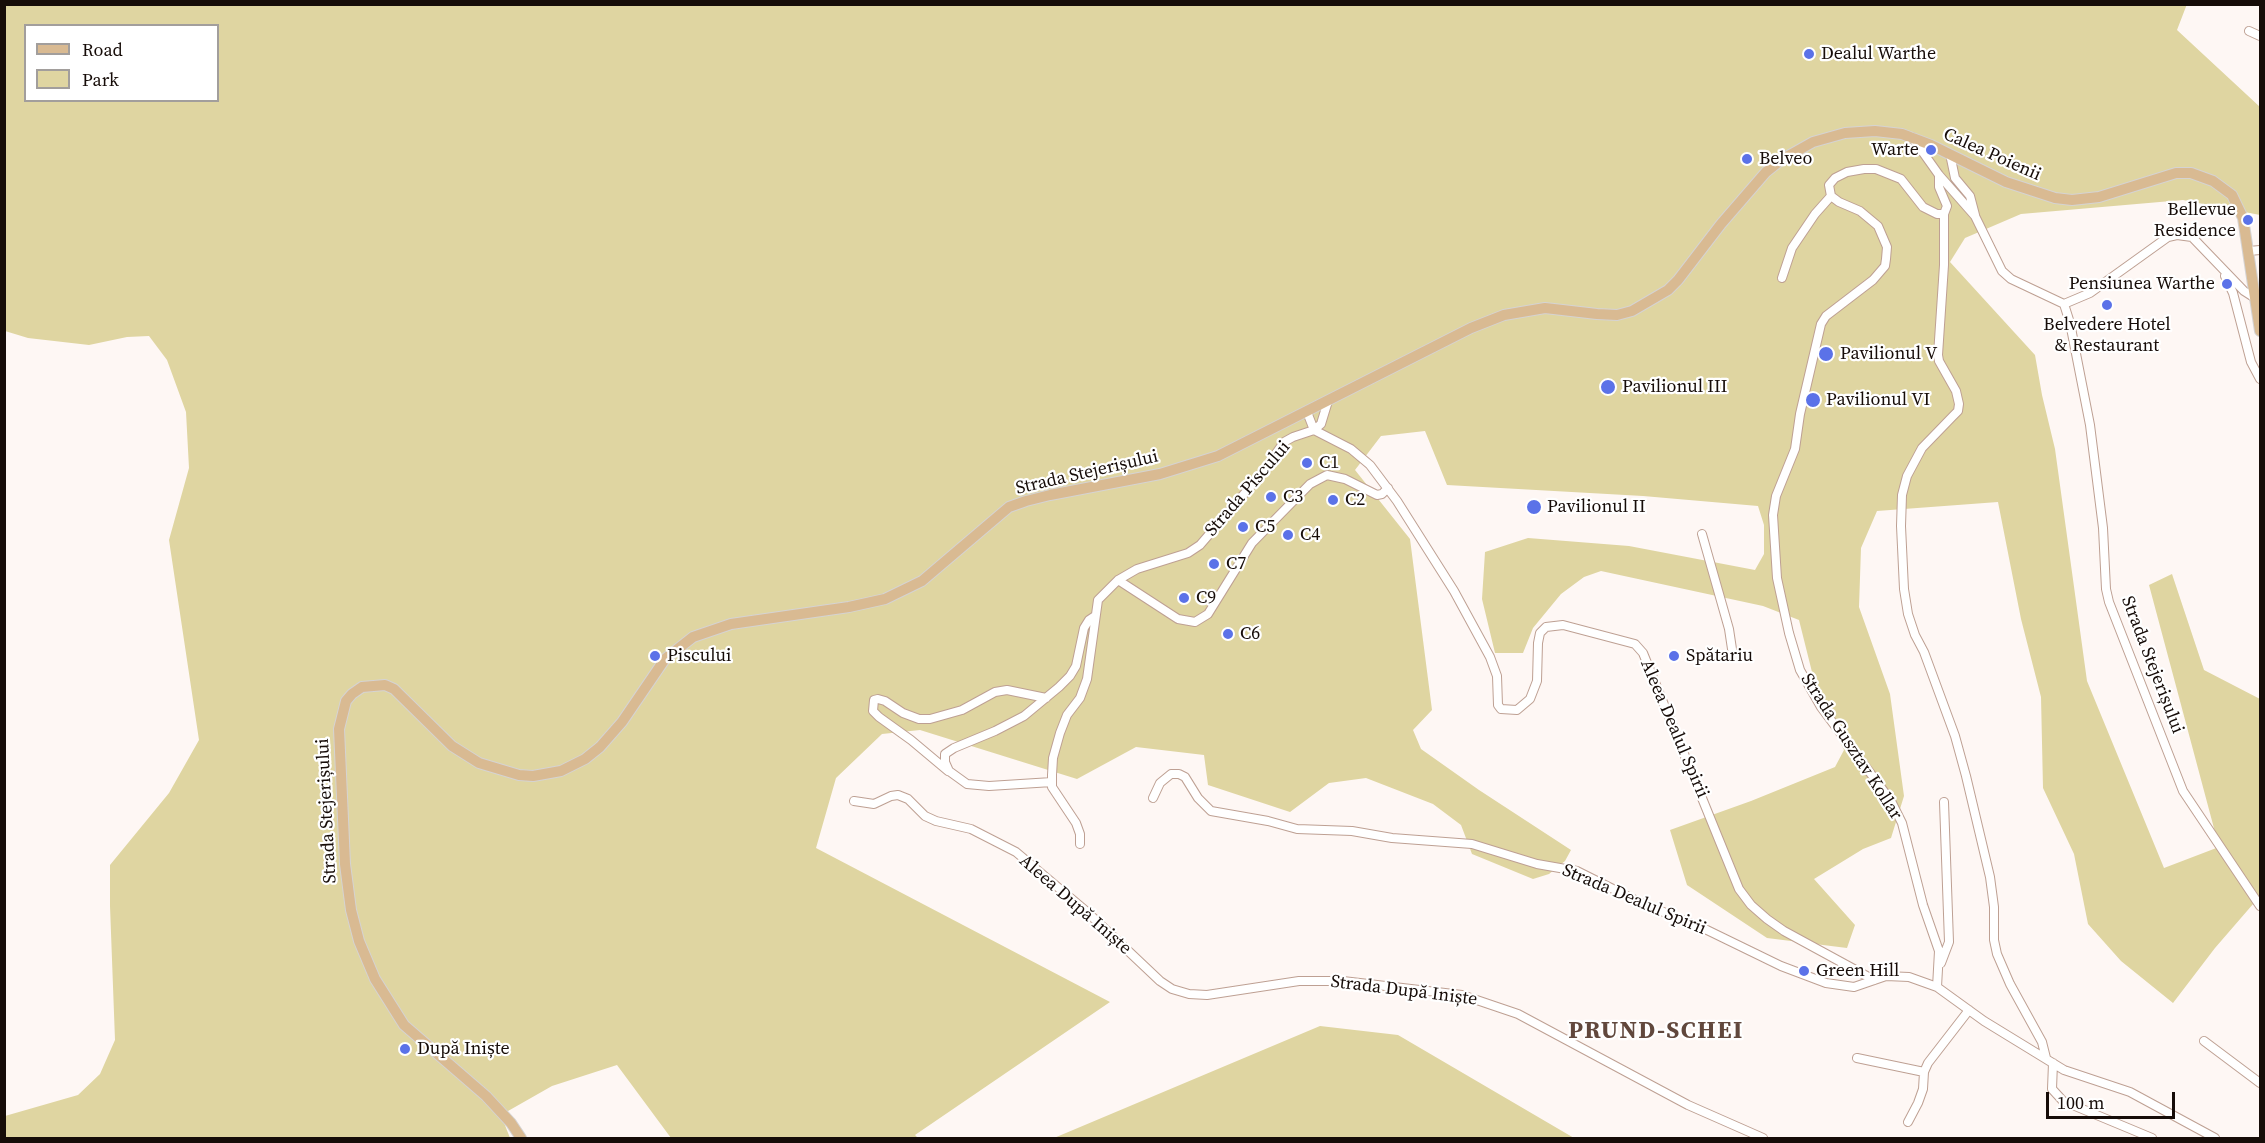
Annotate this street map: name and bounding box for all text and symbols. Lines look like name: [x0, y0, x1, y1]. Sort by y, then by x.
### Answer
legend: [24, 24, 219, 102]
text: Road: [82, 37, 123, 62]
place label: Dealul Warthe: [1821, 43, 1936, 65]
marker: Dealul Warthe: [1802, 47, 1816, 61]
text: Park: [82, 67, 119, 92]
street label: Calea Poienii: [1940, 124, 2044, 186]
place label: Warte: [1871, 139, 1919, 161]
marker: Warte: [1924, 143, 1938, 157]
place label: Belveo: [1759, 148, 1812, 170]
marker: Belveo: [1740, 152, 1754, 166]
place label: Bellevue Residence: [2154, 199, 2236, 242]
marker: Bellevue Residence: [2241, 213, 2255, 227]
place label: Pensiunea Warthe: [2069, 273, 2215, 295]
marker: Pensiunea Warthe: [2220, 277, 2234, 291]
marker: Belvedere Hotel & Restaurant: [2100, 298, 2114, 312]
place label: Belvedere Hotel & Restaurant: [2043, 314, 2171, 356]
place label: Pavilionul V: [1840, 343, 1937, 365]
marker: Pavilionul V: [1817, 345, 1835, 363]
place label: Pavilionul III: [1622, 376, 1727, 398]
marker: Pavilionul III: [1599, 378, 1617, 396]
place label: Pavilionul VI: [1826, 389, 1930, 411]
marker: Pavilionul VI: [1804, 391, 1822, 409]
street label: Strada Piscului: [1201, 437, 1295, 541]
street label: Strada Stejerișului: [1014, 446, 1160, 500]
place label: C1: [1319, 452, 1339, 474]
marker: C1: [1300, 456, 1314, 470]
place label: C3: [1283, 486, 1303, 508]
place label: C2: [1345, 489, 1365, 511]
marker: C3: [1264, 490, 1278, 504]
marker: C2: [1326, 493, 1340, 507]
place label: Pavilionul II: [1547, 496, 1646, 518]
marker: Pavilionul II: [1525, 498, 1543, 516]
place label: C5: [1255, 516, 1275, 538]
marker: C5: [1236, 520, 1250, 534]
place label: C4: [1300, 524, 1320, 546]
marker: C4: [1281, 528, 1295, 542]
place label: C7: [1226, 553, 1246, 575]
marker: C7: [1207, 557, 1221, 571]
place label: C9: [1196, 587, 1216, 609]
marker: C9: [1177, 591, 1191, 605]
street label: Strada Stejerișului: [2116, 593, 2188, 737]
place label: C6: [1240, 623, 1260, 645]
marker: C6: [1221, 627, 1235, 641]
place label: Piscului: [667, 645, 731, 667]
place label: Spătariu: [1686, 645, 1753, 667]
marker: Piscului: [648, 649, 662, 663]
marker: Spătariu: [1667, 649, 1681, 663]
street label: Aleea Dealul Spirii: [1635, 657, 1713, 801]
street label: Strada Gusztav Kollar: [1796, 670, 1906, 824]
street label: Strada Stejerișului: [312, 738, 342, 884]
street label: Aleea După Iniște: [1014, 850, 1136, 960]
street label: Strada Dealul Spirii: [1559, 860, 1709, 940]
place label: Green Hill: [1816, 960, 1899, 982]
marker: Green Hill: [1797, 964, 1811, 978]
street label: Strada După Iniște: [1329, 971, 1479, 1011]
district label: PRUND-SCHEI: [1568, 1018, 1744, 1046]
place label: După Iniște: [417, 1038, 510, 1060]
marker: După Iniște: [398, 1042, 412, 1056]
scale bar: [2049, 1080, 2178, 1118]
text: 100 m: [2057, 1090, 2104, 1115]

